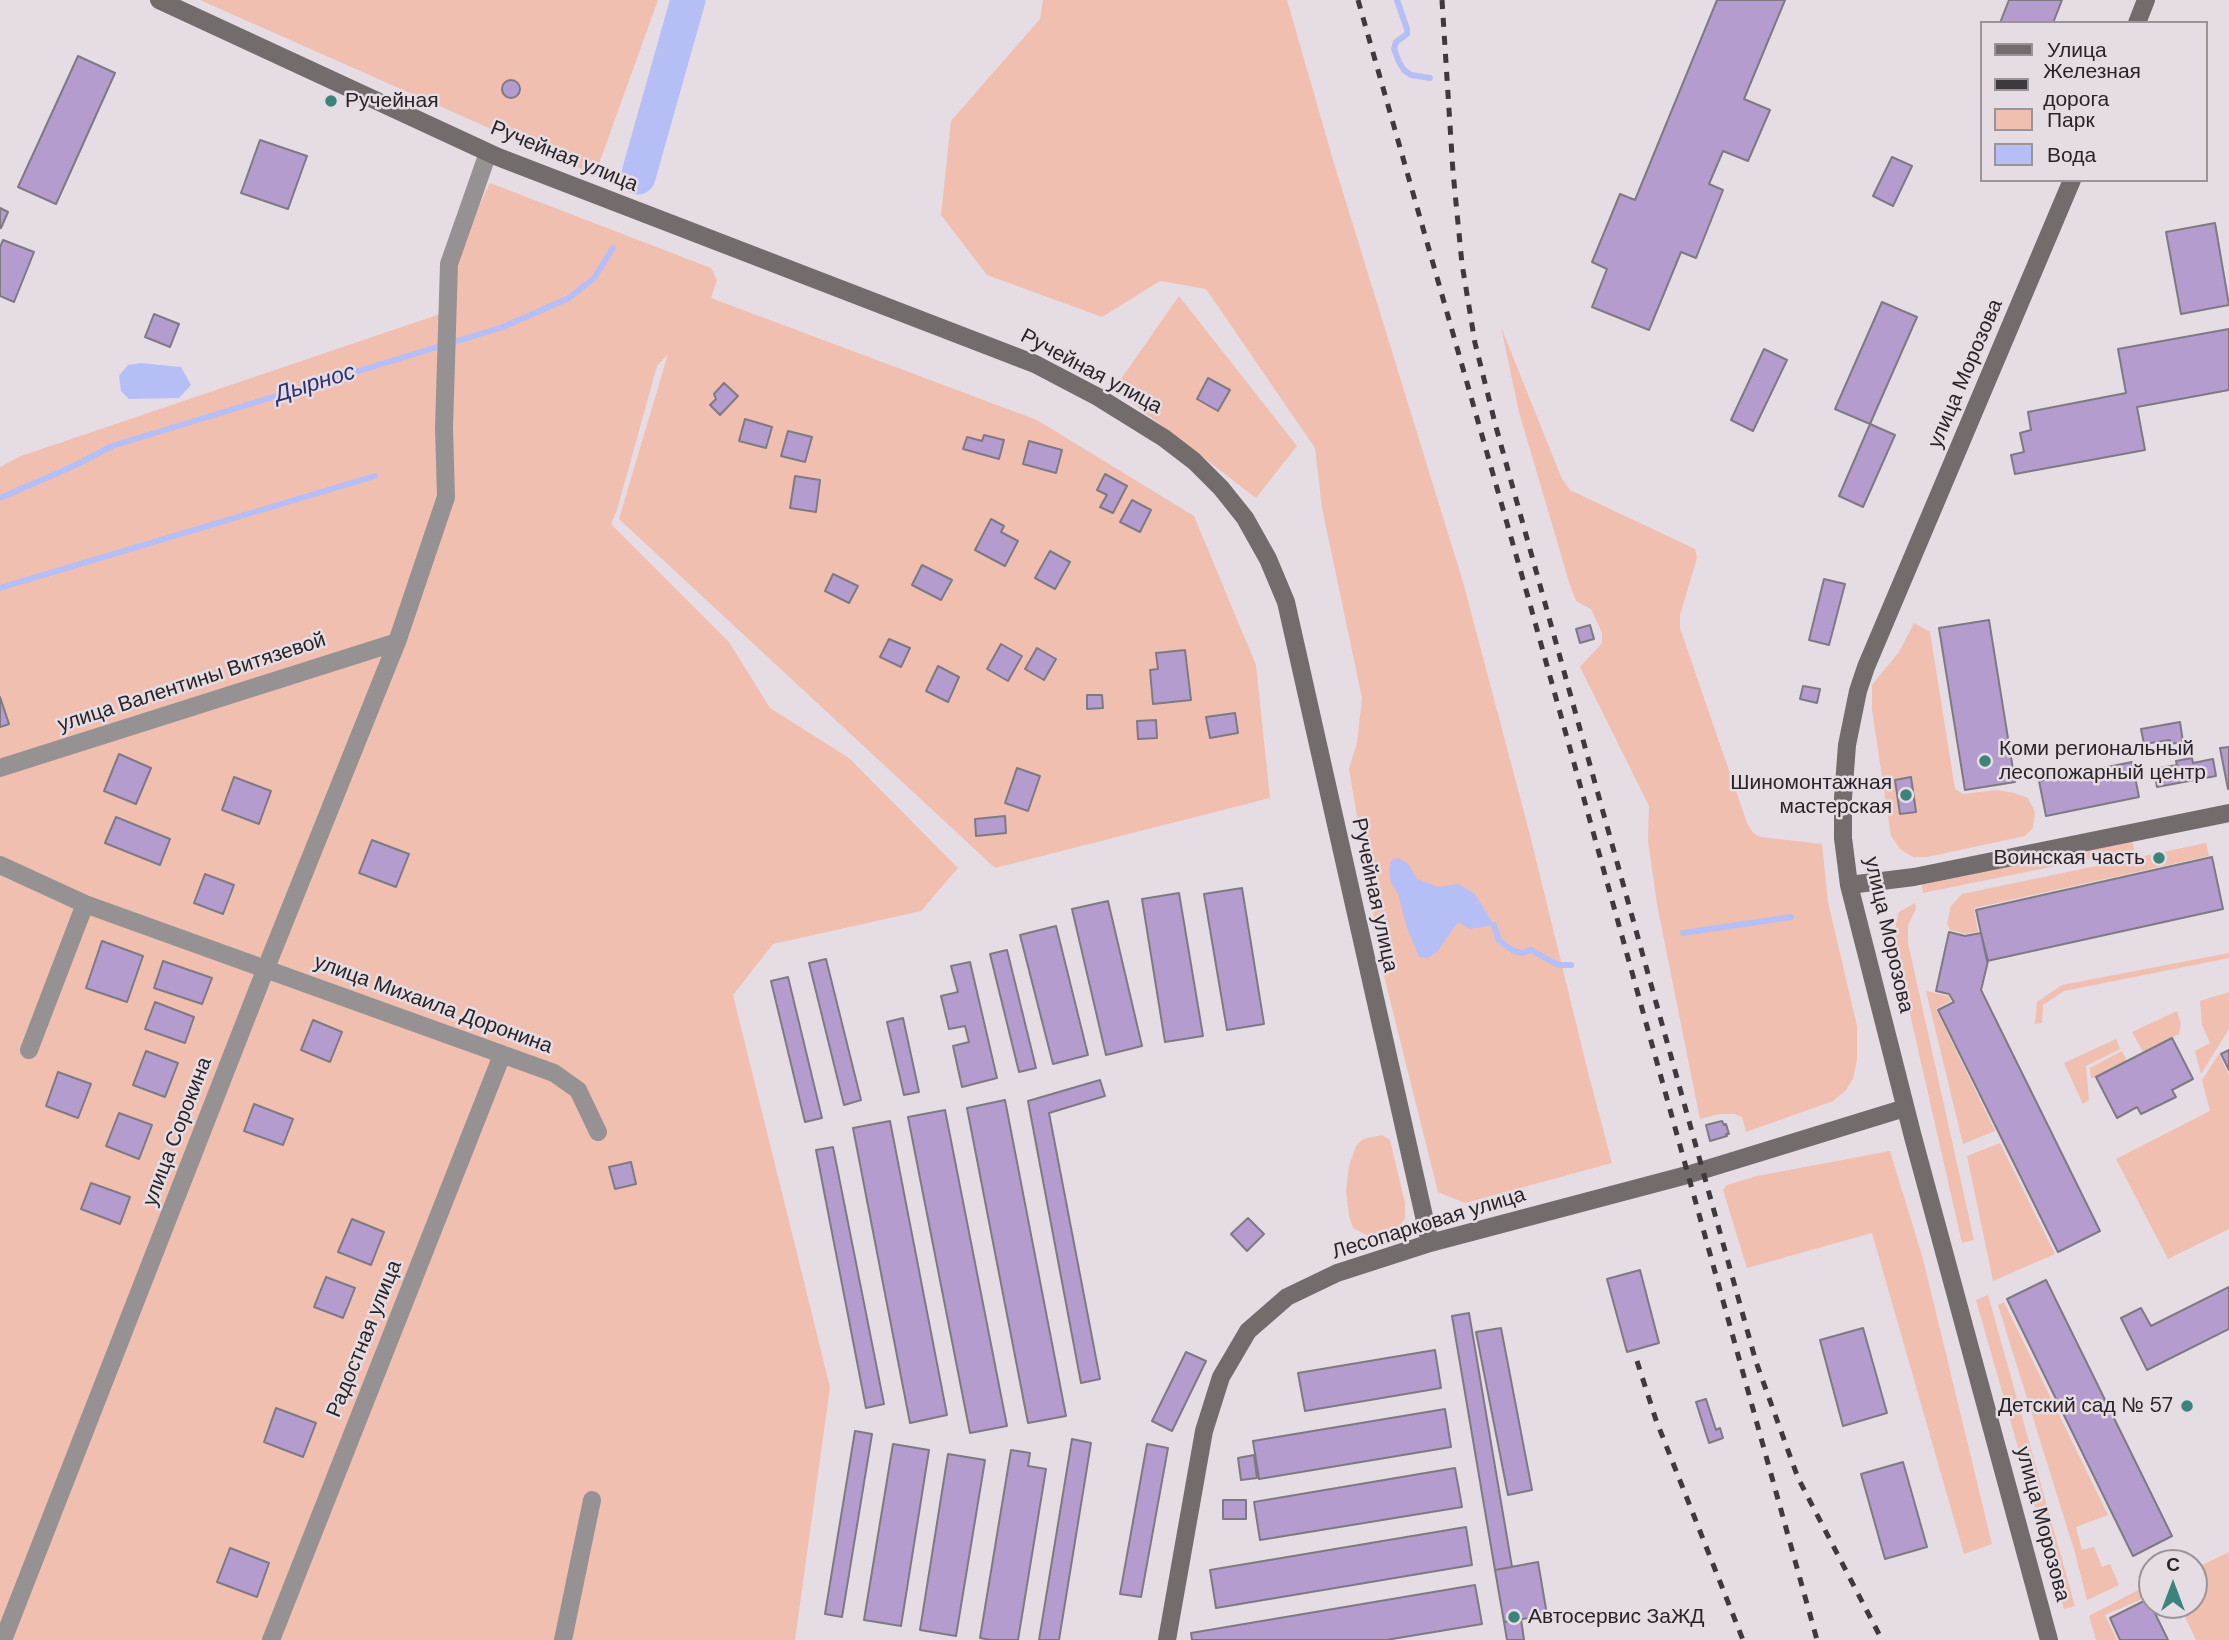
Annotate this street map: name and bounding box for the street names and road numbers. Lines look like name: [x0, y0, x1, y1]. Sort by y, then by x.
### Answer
street label: Ручейная улица: [487, 116, 641, 198]
street label: улица Морозова: [1923, 296, 2009, 452]
street label: Ручейная улица: [1016, 324, 1166, 420]
street label: улица Валентины Витязевой: [55, 628, 329, 738]
street label: Ручейная улица: [1345, 816, 1403, 974]
street label: улица Морозова: [1858, 854, 1918, 1016]
street label: улица Михаила Доронина: [310, 950, 556, 1060]
street label: улица Сорокина: [138, 1054, 218, 1210]
street label: Лесопарковая улица: [1329, 1183, 1529, 1265]
street label: Радостная улица: [322, 1257, 408, 1421]
street label: улица Морозова: [2009, 1444, 2075, 1604]

